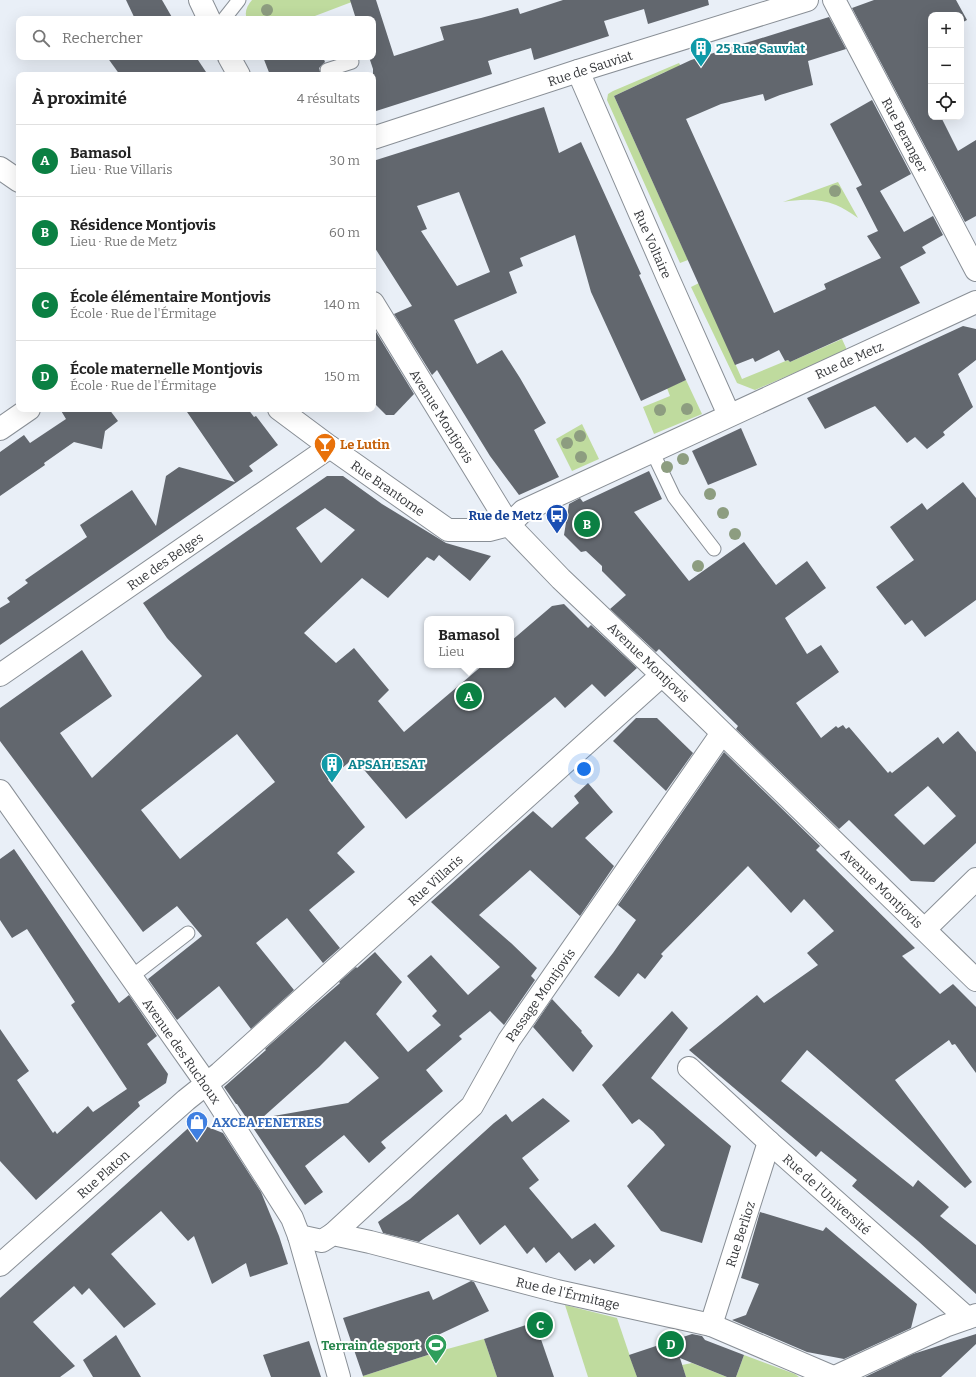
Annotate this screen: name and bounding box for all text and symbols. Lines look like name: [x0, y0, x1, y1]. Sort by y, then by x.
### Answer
map controls: [928, 12, 964, 120]
button: +: [928, 12, 964, 48]
search box: [16, 16, 376, 60]
icon: search: [30, 27, 52, 49]
text: Rechercher: [62, 29, 143, 47]
building icon: 25 Rue Sauviat: [688, 35, 714, 68]
place label: 25 Rue Sauviat: [716, 41, 805, 56]
street label: Rue de Sauviat: [546, 48, 635, 89]
button: −: [928, 48, 964, 84]
button: locate: [928, 84, 964, 120]
text: À proximité: [32, 88, 127, 109]
text: 4 résultats: [297, 91, 360, 106]
street label: Rue Beranger: [879, 95, 931, 175]
text: Bamasol: [70, 144, 131, 162]
text: A: [40, 153, 50, 168]
text: 30 m: [329, 153, 360, 168]
text: Lieu · Rue Villaris: [70, 162, 172, 177]
street label: Rue Voltaire: [631, 208, 674, 281]
text: Résidence Montjovis: [70, 216, 216, 234]
text: B: [41, 225, 49, 240]
text: 60 m: [329, 225, 360, 240]
text: Lieu · Rue de Metz: [70, 234, 177, 249]
text: École élémentaire Montjovis: [70, 288, 271, 306]
text: C: [41, 297, 49, 312]
text: 140 m: [324, 297, 360, 312]
text: École · Rue de l'Érmitage: [70, 306, 216, 321]
street label: Rue de Metz: [813, 339, 886, 382]
text: École maternelle Montjovis: [70, 360, 263, 378]
street label: Avenue Montjovis: [407, 367, 476, 466]
text: D: [40, 369, 50, 384]
text: 150 m: [324, 369, 360, 384]
text: École · Rue de l'Érmitage: [70, 378, 216, 393]
bar icon: Le Lutin: [312, 431, 338, 464]
place label: Le Lutin: [340, 437, 390, 452]
street label: Rue Brantome: [348, 457, 427, 519]
bus stop icon: Rue de Metz: [544, 502, 570, 535]
place label: Rue de Metz: [468, 508, 542, 523]
pin: B: [574, 509, 600, 539]
street label: Rue des Belges: [124, 530, 206, 593]
popup: [424, 616, 514, 668]
street label: Avenue Montjovis: [605, 620, 693, 705]
text: Bamasol: [438, 626, 500, 644]
text: Lieu: [438, 644, 464, 659]
pin: A: [456, 681, 482, 711]
building icon: APSAH ESAT: [319, 751, 345, 784]
place label: APSAH ESAT: [348, 757, 425, 772]
your location: [574, 759, 594, 779]
street label: Avenue Montjovis: [838, 846, 926, 931]
street label: Rue Villaris: [405, 852, 466, 909]
street label: Passage Montjovis: [503, 946, 578, 1045]
street label: Avenue des Ruchoux: [139, 996, 224, 1107]
shop icon: AXCEA FENETRES: [184, 1109, 210, 1142]
place label: AXCEA FENETRES: [212, 1115, 322, 1130]
street label: Rue Platon: [74, 1147, 133, 1202]
street label: Rue de l'Université: [780, 1151, 874, 1238]
street label: Rue Berlioz: [723, 1199, 758, 1269]
street label: Rue de l'Érmitage: [515, 1274, 621, 1313]
pin: C: [527, 1310, 553, 1340]
pin: D: [658, 1329, 684, 1359]
sports icon: Terrain de sport: [423, 1332, 449, 1365]
place label: Terrain de sport: [321, 1338, 420, 1353]

